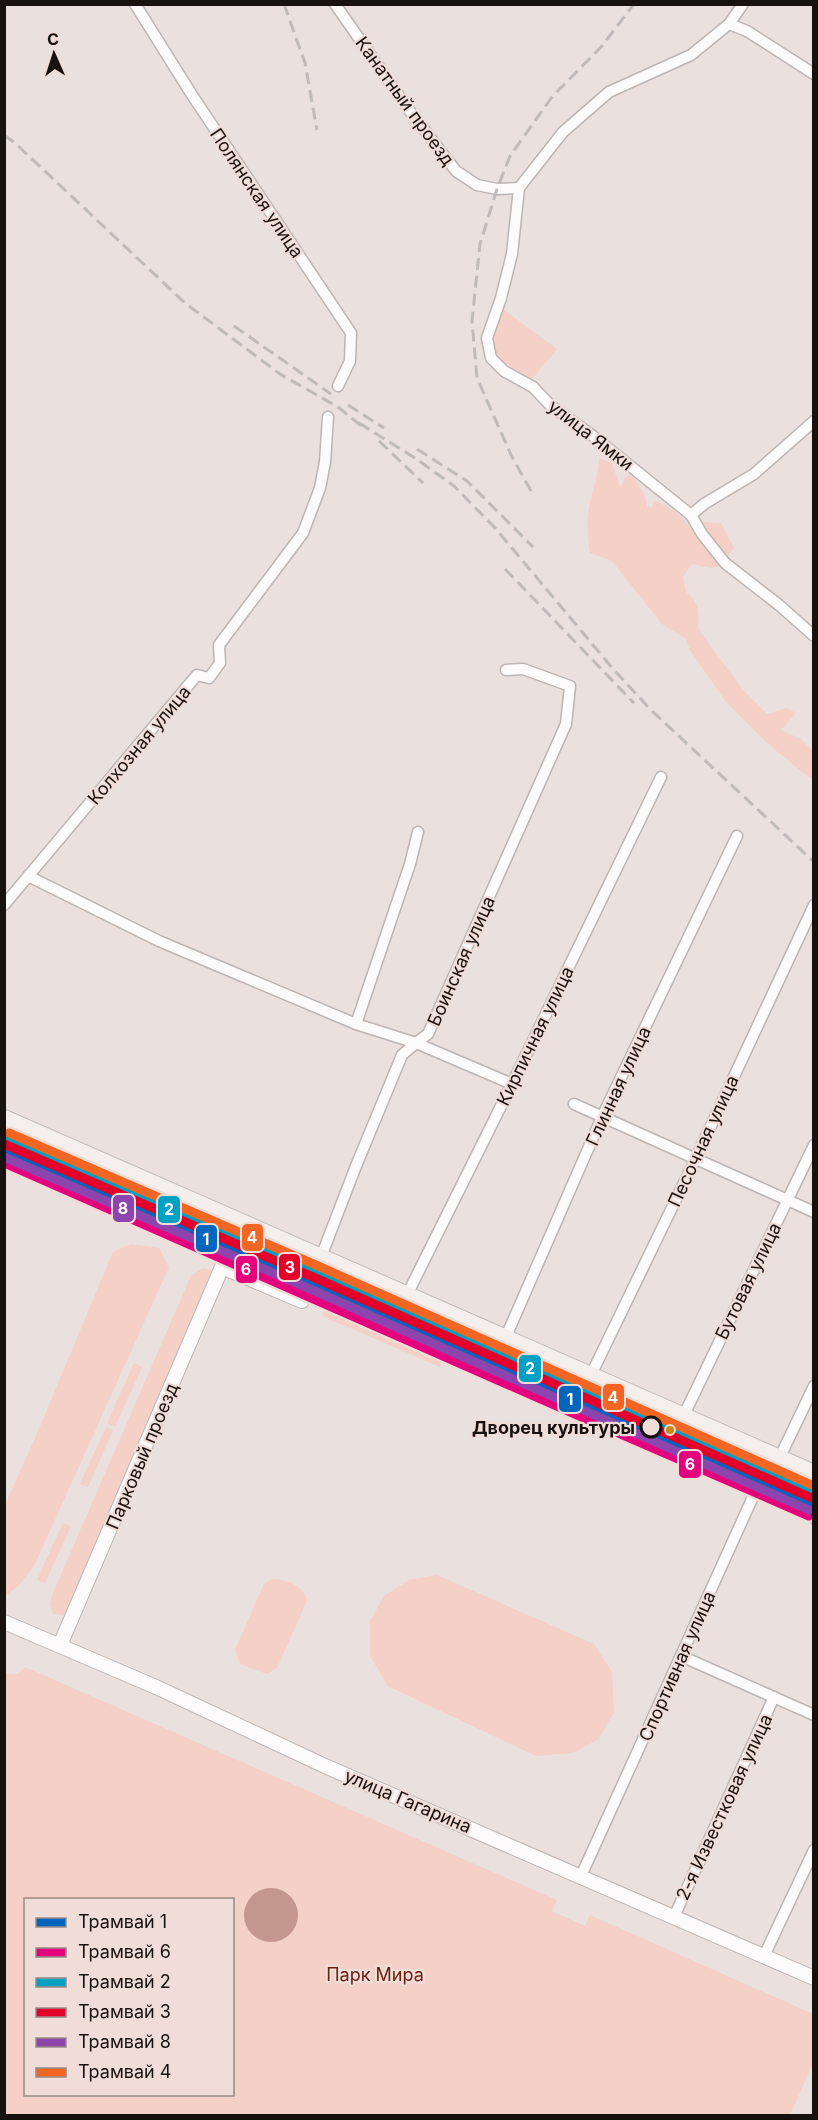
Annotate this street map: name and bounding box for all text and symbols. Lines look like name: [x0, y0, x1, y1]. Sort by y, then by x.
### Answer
north arrow: [24, 24, 84, 84]
text: С: [47, 29, 60, 49]
street label: Канатный проезд: [351, 32, 459, 170]
street label: Полянская улица: [206, 124, 308, 262]
street label: улица Ямки: [544, 395, 638, 475]
street label: Колхозная улица: [83, 681, 195, 809]
street label: Боинская улица: [423, 893, 499, 1029]
street label: Кирпичная улица: [492, 963, 578, 1109]
street label: Глинная улица: [581, 1023, 655, 1149]
street label: Песочная улица: [663, 1072, 743, 1210]
line badge: 8: [112, 1194, 135, 1223]
line badge: 2: [157, 1195, 181, 1224]
text: 8: [118, 1198, 128, 1218]
text: 2: [164, 1199, 174, 1219]
street label: Бутовая улица: [711, 1219, 785, 1343]
line badge: 4: [241, 1223, 264, 1252]
line badge: 1: [195, 1224, 218, 1253]
text: 4: [247, 1227, 258, 1247]
text: 1: [203, 1229, 209, 1249]
line badge: 3: [278, 1253, 301, 1281]
line badge: 6: [235, 1255, 258, 1284]
text: 3: [285, 1257, 295, 1277]
text: 6: [241, 1259, 251, 1279]
line badge: 2: [518, 1354, 542, 1383]
text: 2: [525, 1358, 535, 1378]
street label: Парковый проезд: [102, 1380, 182, 1532]
line badge: 4: [602, 1383, 625, 1411]
line badge: 1: [558, 1385, 582, 1413]
text: 4: [608, 1387, 619, 1407]
text: 1: [567, 1389, 573, 1409]
marker: Дворец культуры: [640, 1416, 662, 1438]
place label: Дворец культуры: [472, 1417, 635, 1438]
unlabelled marker: [664, 1424, 676, 1436]
line badge: 6: [678, 1450, 702, 1479]
text: 6: [685, 1454, 695, 1474]
street label: Спортивная улица: [634, 1588, 720, 1744]
street label: 2-я Известковая улица: [672, 1711, 776, 1903]
street label: улица Гагарина: [341, 1765, 475, 1837]
legend: [24, 1898, 234, 2096]
text: Трамвай 1: [78, 1911, 167, 1932]
text: Трамвай 6: [78, 1941, 171, 1962]
park label: Парк Мира: [326, 1964, 424, 1985]
text: Трамвай 2: [78, 1971, 171, 1992]
text: Трамвай 3: [78, 2001, 171, 2022]
text: Трамвай 8: [78, 2031, 171, 2052]
text: Трамвай 4: [78, 2061, 171, 2082]

